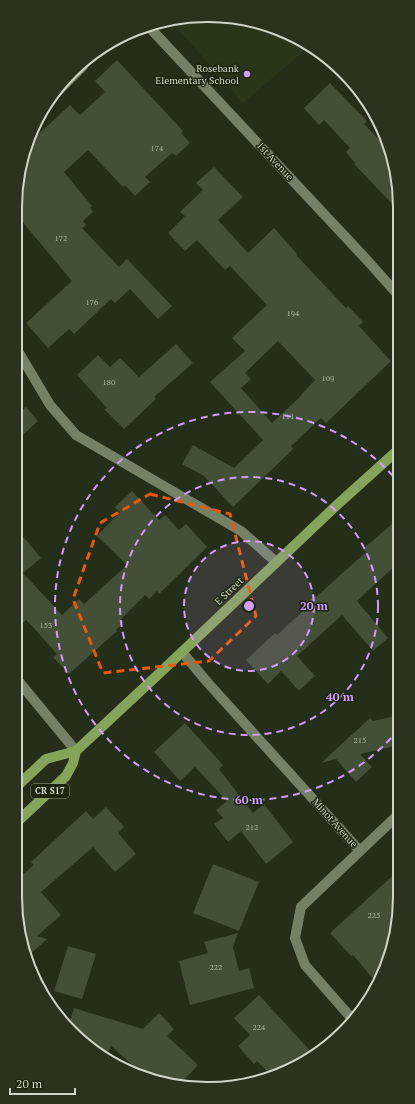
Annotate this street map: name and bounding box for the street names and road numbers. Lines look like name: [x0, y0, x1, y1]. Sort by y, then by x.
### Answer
street label: 1st Avenue: [254, 139, 296, 183]
street label: E Street: [212, 574, 246, 608]
road number: CR S17: [31, 784, 69, 798]
street label: Minot Avenue: [310, 796, 360, 850]

